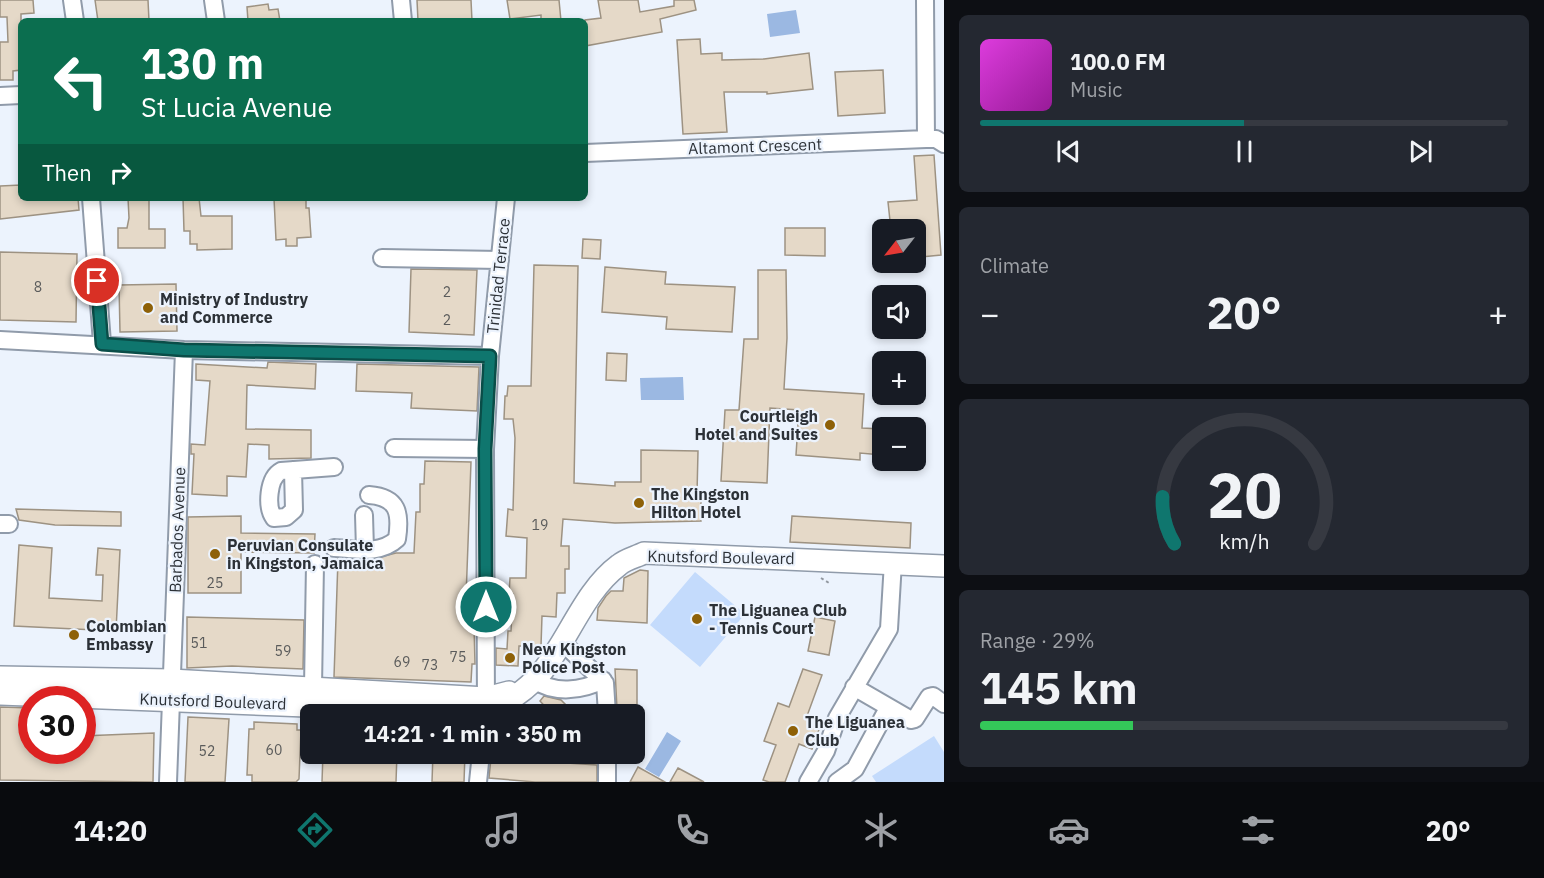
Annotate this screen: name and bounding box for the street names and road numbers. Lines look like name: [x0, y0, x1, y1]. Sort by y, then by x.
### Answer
street label: Altamont Crescent: [688, 134, 822, 158]
street label: Trinidad Terrace: [482, 217, 514, 335]
street label: Barbados Avenue: [165, 467, 189, 593]
street label: Knutsford Boulevard: [647, 546, 795, 568]
street label: Knutsford Boulevard: [139, 688, 287, 714]

